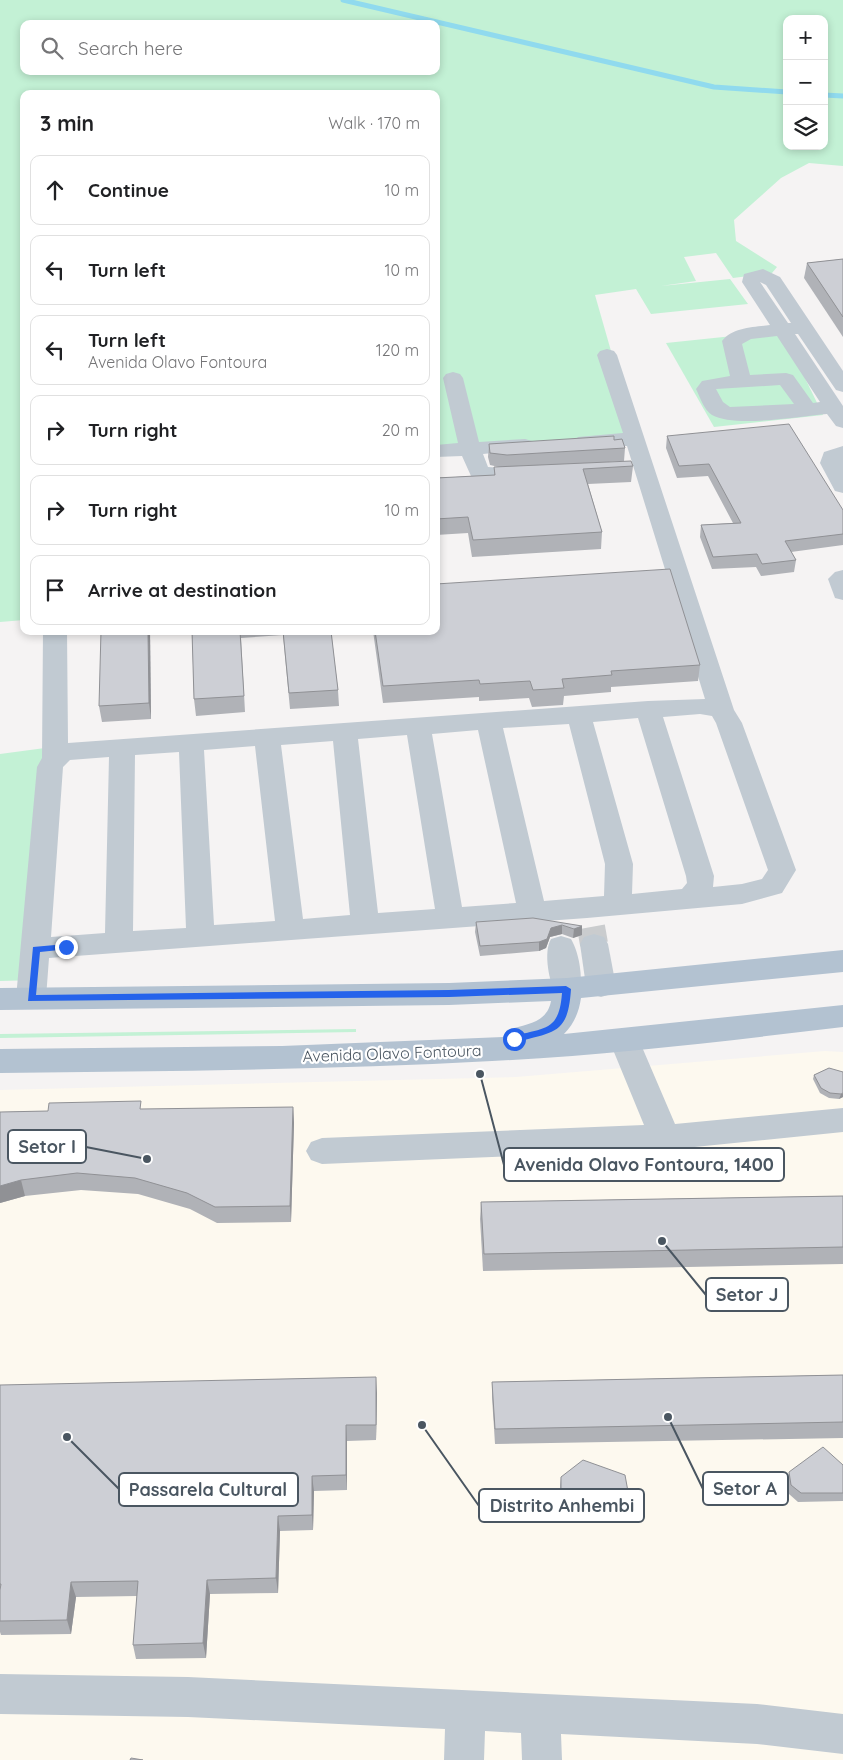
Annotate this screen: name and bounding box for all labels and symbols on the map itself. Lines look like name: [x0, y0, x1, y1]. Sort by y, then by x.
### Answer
route end: [55, 936, 78, 959]
route start: [503, 1028, 526, 1051]
street label: Avenida Olavo Fontoura: [302, 1040, 482, 1066]
callout: Setor I: [8, 1130, 86, 1163]
text: Setor I: [18, 1135, 76, 1158]
callout: Avenida Olavo Fontoura, 1400: [504, 1148, 784, 1181]
text: Avenida Olavo Fontoura, 1400: [514, 1153, 774, 1176]
callout: Setor J: [706, 1278, 788, 1311]
text: Setor J: [716, 1283, 778, 1306]
callout: Setor A: [703, 1472, 788, 1505]
callout: Passarela Cultural: [119, 1473, 298, 1506]
text: Setor A: [713, 1477, 778, 1500]
text: Passarela Cultural: [129, 1478, 287, 1501]
callout: Distrito Anhembi: [479, 1489, 644, 1522]
text: Distrito Anhembi: [490, 1494, 634, 1517]

